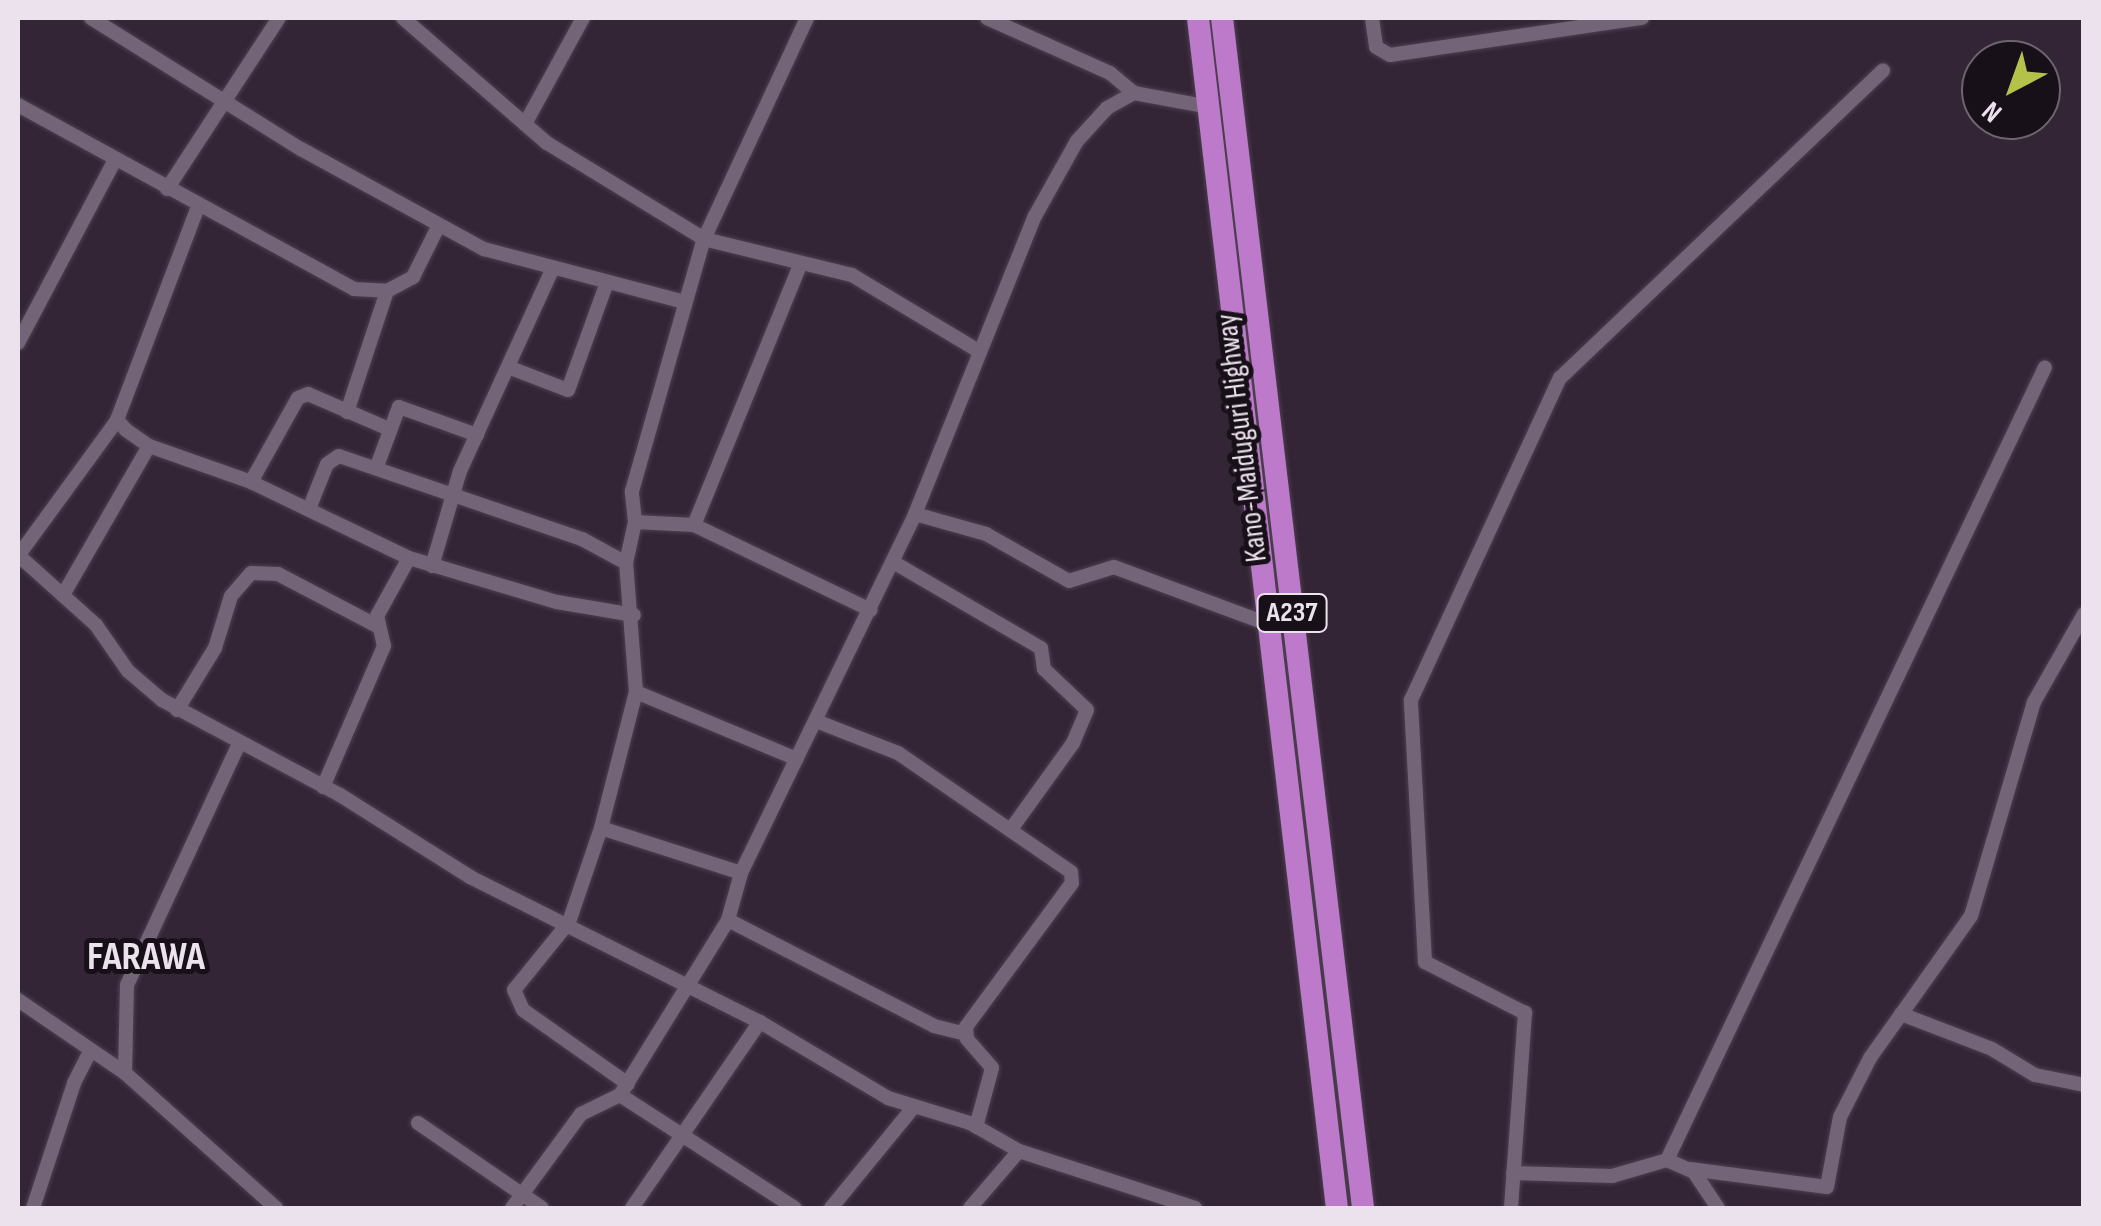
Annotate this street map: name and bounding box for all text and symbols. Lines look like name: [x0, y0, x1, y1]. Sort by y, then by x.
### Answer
north arrow: [1961, 40, 2061, 140]
text: N: [1976, 94, 2009, 129]
street label: Kano-Maiduguri Highway: [1209, 312, 1275, 564]
road number: A237: [1254, 590, 1330, 636]
district label: FARAWA: [87, 933, 205, 981]

